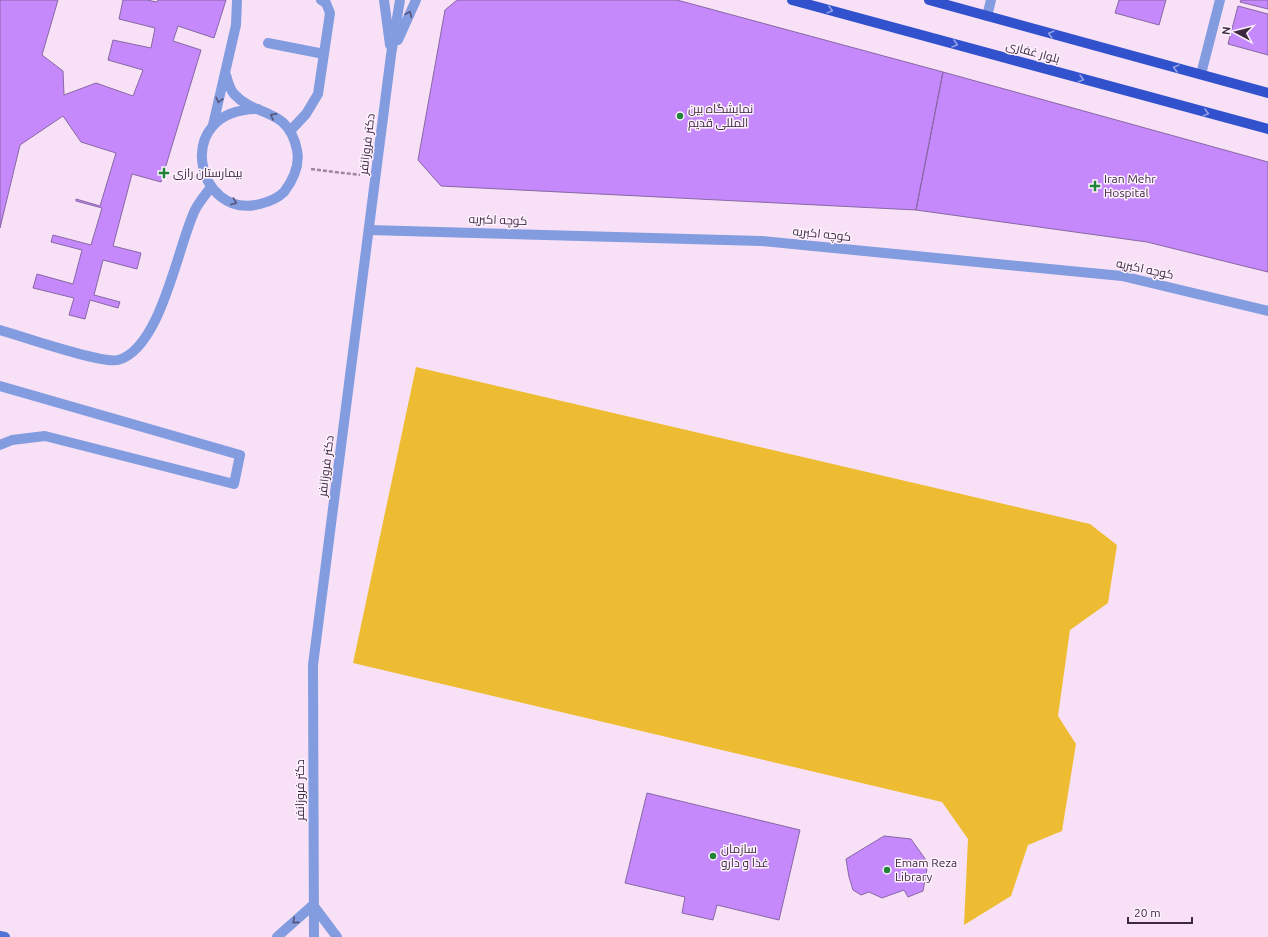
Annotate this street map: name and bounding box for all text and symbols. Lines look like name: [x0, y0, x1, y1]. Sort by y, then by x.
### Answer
one-way arrow: [826, 5, 833, 14]
one-way arrow: [404, 11, 412, 19]
north arrow: [1216, 12, 1256, 52]
text: N: [1220, 26, 1233, 36]
one-way arrow: [1048, 30, 1054, 38]
street label: بلوار غفاری: [1005, 38, 1061, 66]
one-way arrow: [952, 40, 958, 48]
one-way arrow: [1173, 64, 1180, 73]
one-way arrow: [1077, 74, 1084, 82]
one-way arrow: [215, 96, 224, 103]
place label: نمایشگاه بین المللی قدیم: [688, 102, 753, 131]
one-way arrow: [1203, 108, 1209, 116]
marker: نمایشگاه بین المللی قدیم: [675, 111, 685, 121]
street label: دکتر فروزانفر: [356, 112, 378, 176]
one-way arrow: [270, 113, 277, 120]
place label: بیمارستان رازی: [173, 166, 243, 180]
marker: بیمارستان رازی: [158, 167, 170, 179]
place label: Iran Mehr Hospital: [1104, 172, 1156, 199]
marker: Iran Mehr Hospital: [1089, 180, 1101, 192]
one-way arrow: [230, 198, 237, 206]
street label: کوچه اکبریه: [468, 212, 528, 230]
street label: کوچه اکبریه: [792, 224, 852, 246]
street label: کوچه اکبریه: [1114, 256, 1175, 284]
street label: دکتر فروزانفر: [315, 434, 337, 498]
street label: دکتر فروزانفر: [293, 759, 307, 822]
place label: سازمان غذا و دارو: [721, 842, 769, 870]
marker: سازمان غذا و دارو: [708, 851, 718, 861]
place label: Emam Reza Library: [895, 856, 957, 883]
marker: Emam Reza Library: [882, 865, 892, 875]
scale bar: [1128, 899, 1192, 925]
text: 20 m: [1134, 906, 1161, 919]
one-way arrow: [292, 917, 300, 924]

